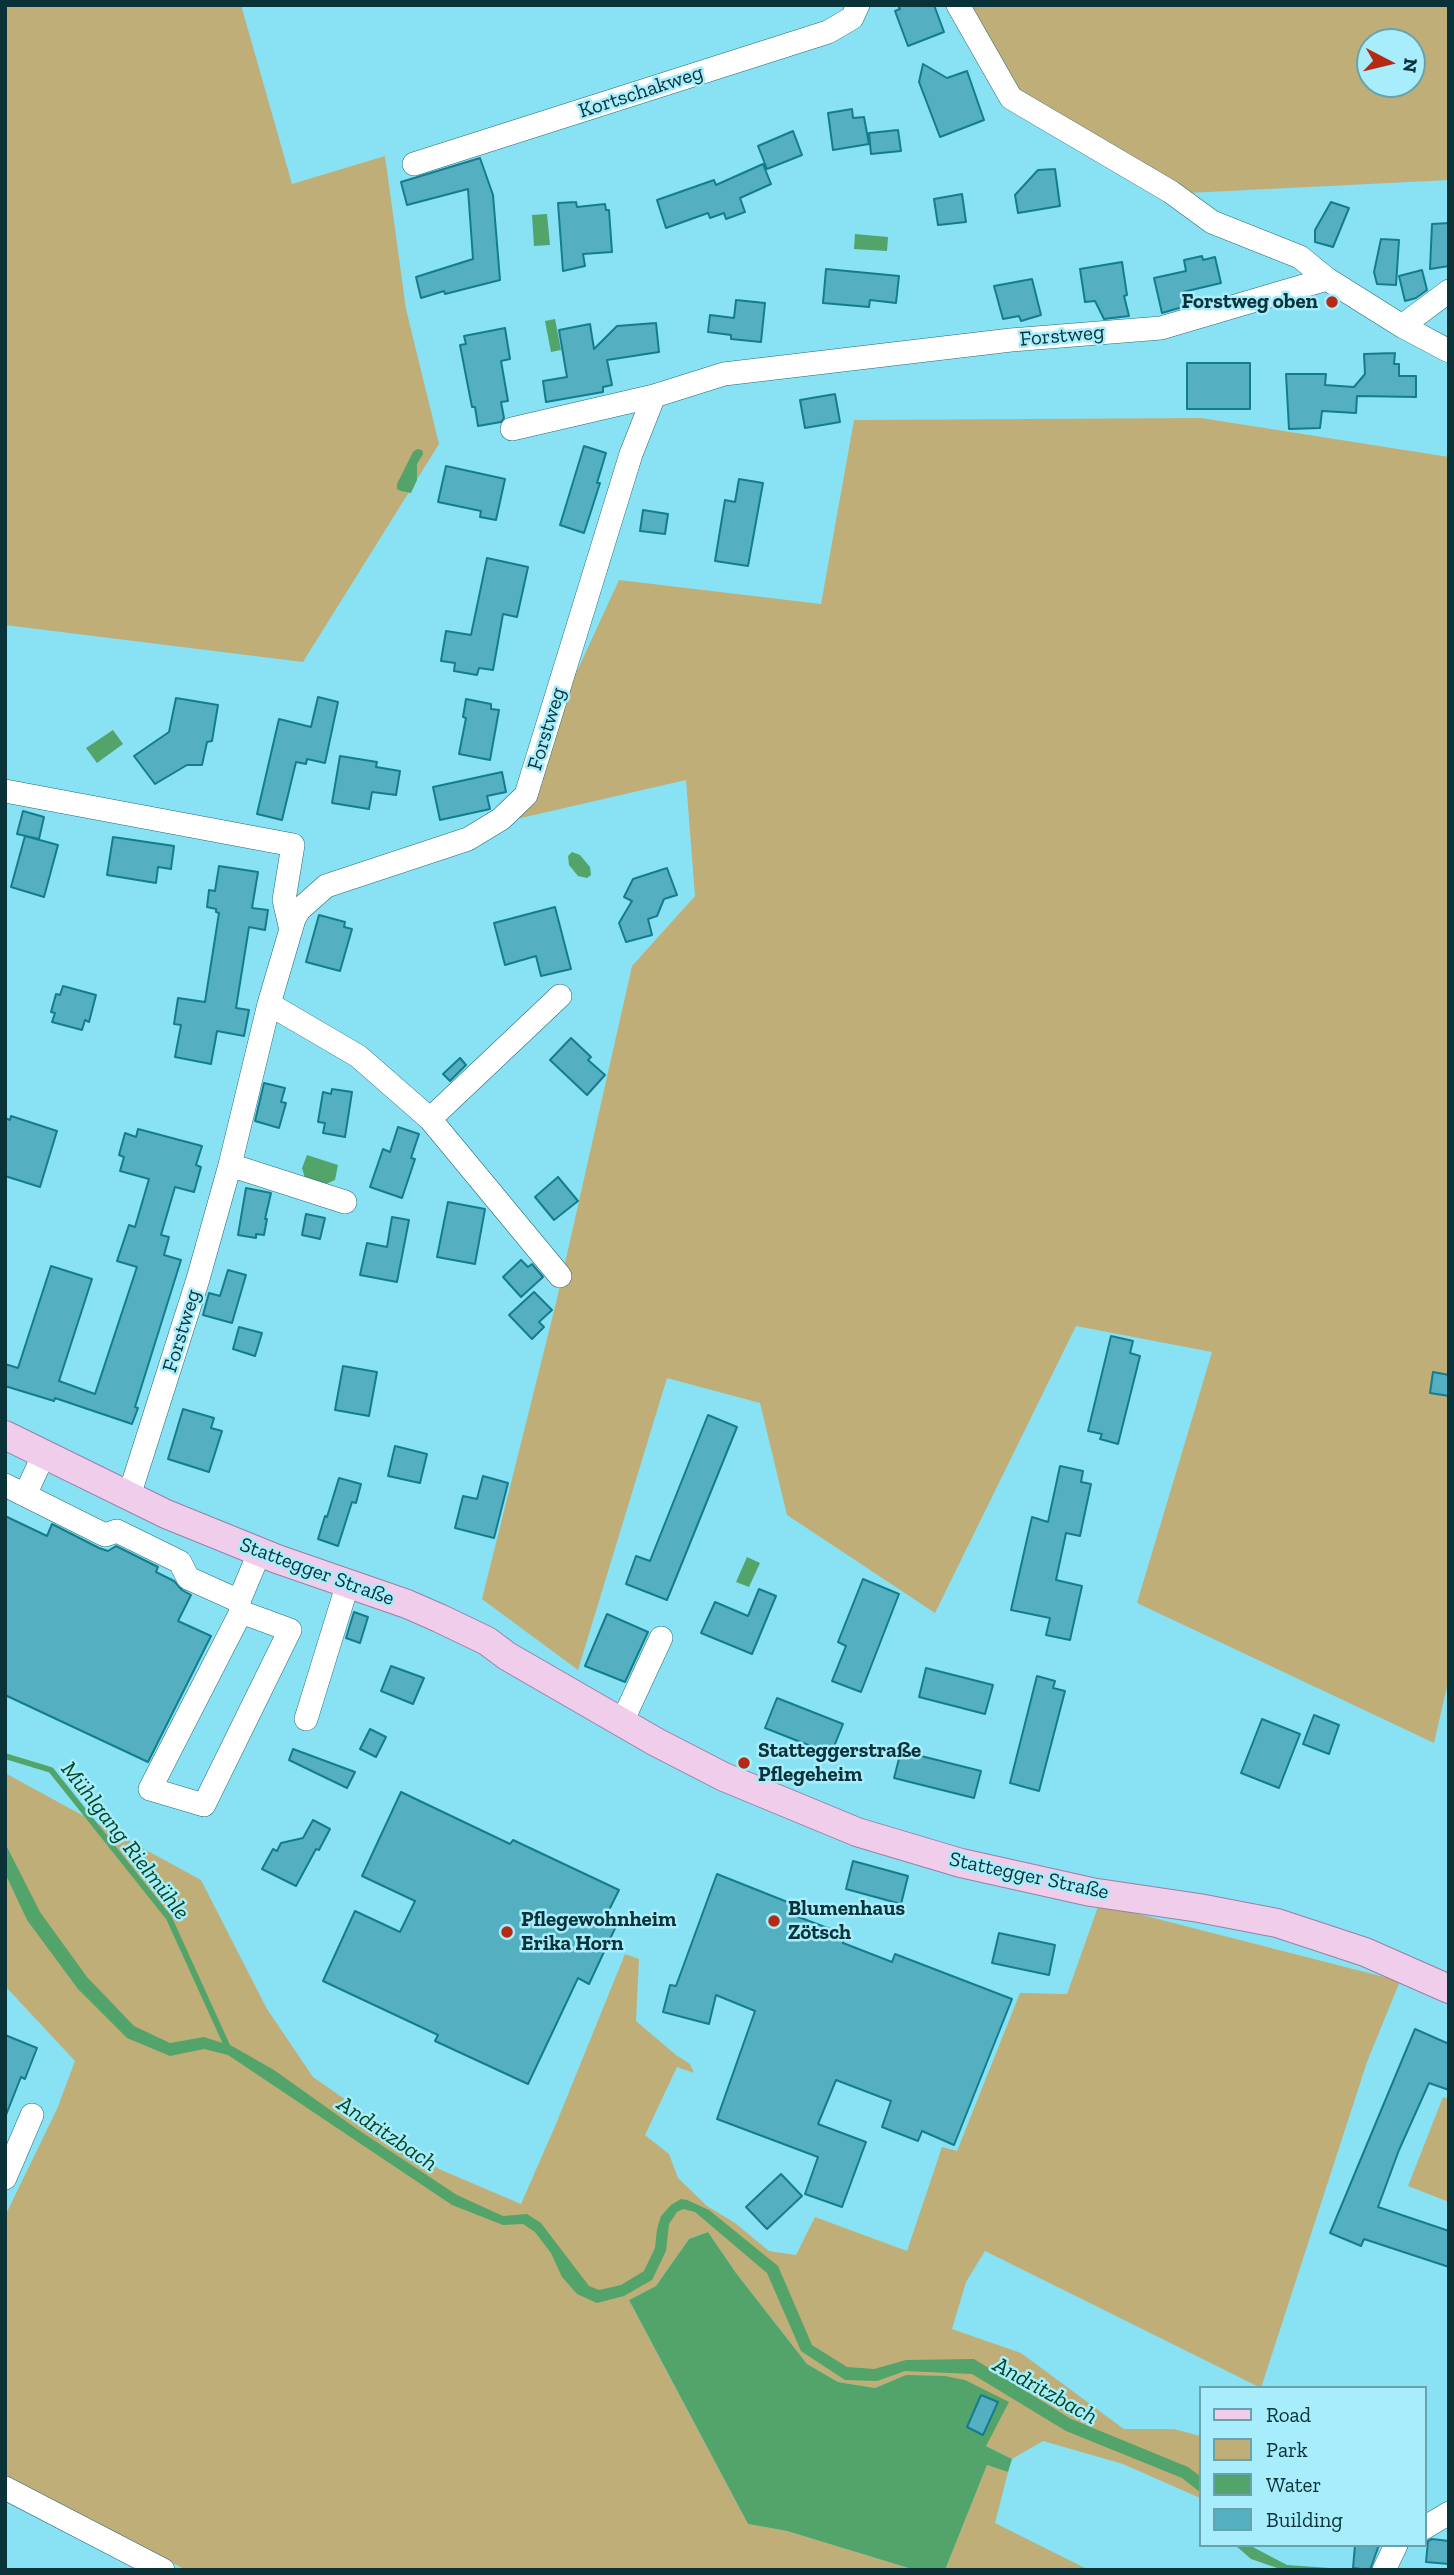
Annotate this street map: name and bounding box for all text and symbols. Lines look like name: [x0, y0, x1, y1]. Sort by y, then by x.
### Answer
north arrow: [1356, 28, 1426, 98]
text: N: [1398, 57, 1423, 74]
street label: Kortschakweg: [576, 60, 706, 124]
place label: Forstweg oben: [1181, 289, 1318, 315]
marker: Forstweg oben: [1324, 294, 1340, 310]
street label: Forstweg: [1019, 320, 1105, 352]
street label: Forstweg: [523, 685, 571, 773]
street label: Forstweg: [158, 1287, 206, 1375]
street label: Stattegger Straße: [236, 1532, 398, 1612]
place label: Statteggerstraße Pflegeheim: [758, 1738, 921, 1788]
marker: Statteggerstraße Pflegeheim: [736, 1755, 752, 1771]
water label: Mühlgang Rielmühle: [55, 1756, 195, 1926]
street label: Stattegger Straße: [947, 1847, 1111, 1905]
place label: Blumenhaus Zötsch: [788, 1896, 905, 1946]
place label: Pflegewohnheim Erika Horn: [521, 1907, 676, 1957]
marker: Blumenhaus Zötsch: [766, 1913, 782, 1929]
marker: Pflegewohnheim Erika Horn: [499, 1924, 515, 1940]
water label: Andritzbach: [332, 2090, 442, 2178]
water label: Andritzbach: [988, 2351, 1102, 2431]
legend: [1198, 2386, 1426, 2547]
text: Road: [1266, 2402, 1311, 2427]
text: Park: [1266, 2437, 1308, 2462]
text: Water: [1266, 2472, 1321, 2497]
text: Building: [1266, 2507, 1343, 2532]

